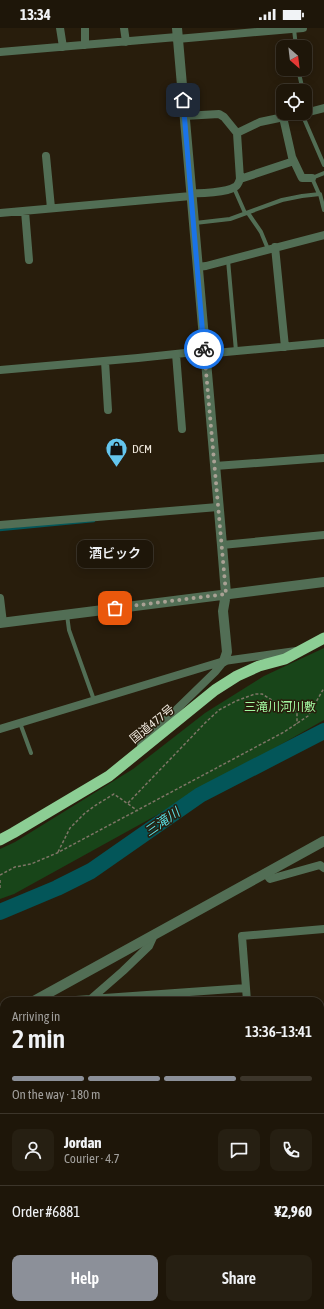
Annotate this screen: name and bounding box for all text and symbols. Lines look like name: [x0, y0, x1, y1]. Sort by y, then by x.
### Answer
text: 13:34: [20, 6, 51, 23]
north arrow: [276, 40, 312, 76]
map controls: [276, 40, 312, 120]
pin: [166, 83, 200, 117]
button: locate: [276, 84, 312, 120]
icon: home: [172, 89, 194, 111]
courier: [184, 329, 224, 369]
icon: bike: [193, 338, 215, 360]
shop icon: DCM: [104, 436, 130, 469]
place label: DCM: [132, 442, 152, 456]
callout: 酒ビック: [77, 540, 153, 568]
text: 酒ビック: [89, 546, 141, 561]
pin: [98, 591, 132, 625]
icon: bag: [104, 597, 126, 619]
park label: 三滝川河川敷: [244, 700, 316, 714]
street label: 国道477号: [127, 702, 177, 746]
water label: 三滝川: [142, 804, 184, 839]
text: Arriving in: [12, 1009, 60, 1024]
text: 13:36–13:41: [245, 1023, 312, 1040]
text: 2 min: [12, 1024, 65, 1054]
text: On the way · 180 m: [12, 1087, 100, 1102]
button: person: [12, 1129, 54, 1171]
button: chat: [218, 1129, 260, 1171]
button: phone: [270, 1129, 312, 1171]
text: Jordan: [64, 1134, 102, 1151]
text: Courier · 4.7: [64, 1151, 120, 1166]
text: Order #6881: [12, 1203, 80, 1220]
text: ¥2,960: [274, 1203, 312, 1220]
button: Help: [12, 1255, 158, 1301]
button: Share: [166, 1255, 312, 1301]

